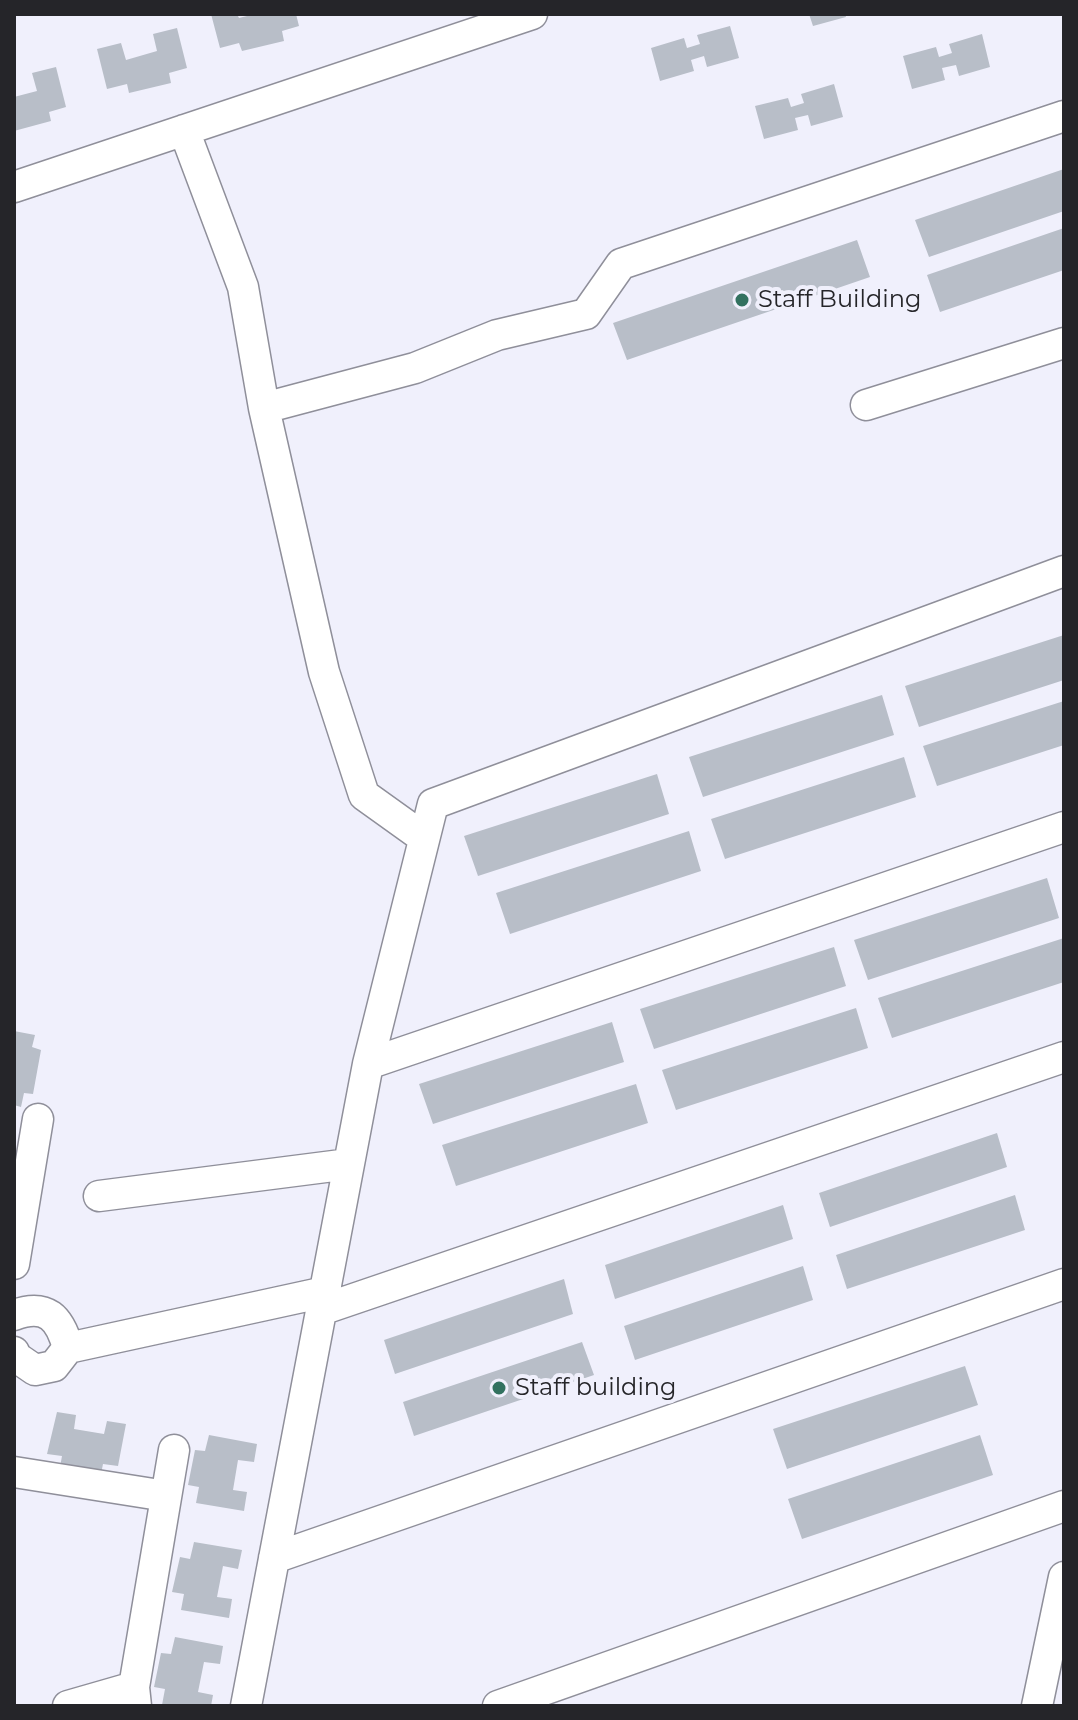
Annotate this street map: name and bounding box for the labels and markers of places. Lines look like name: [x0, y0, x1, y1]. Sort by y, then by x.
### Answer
place label: Staff Building: [758, 286, 921, 314]
marker: Staff Building: [733, 291, 751, 309]
place label: Staff building: [515, 1374, 676, 1402]
marker: Staff building: [490, 1379, 508, 1397]

